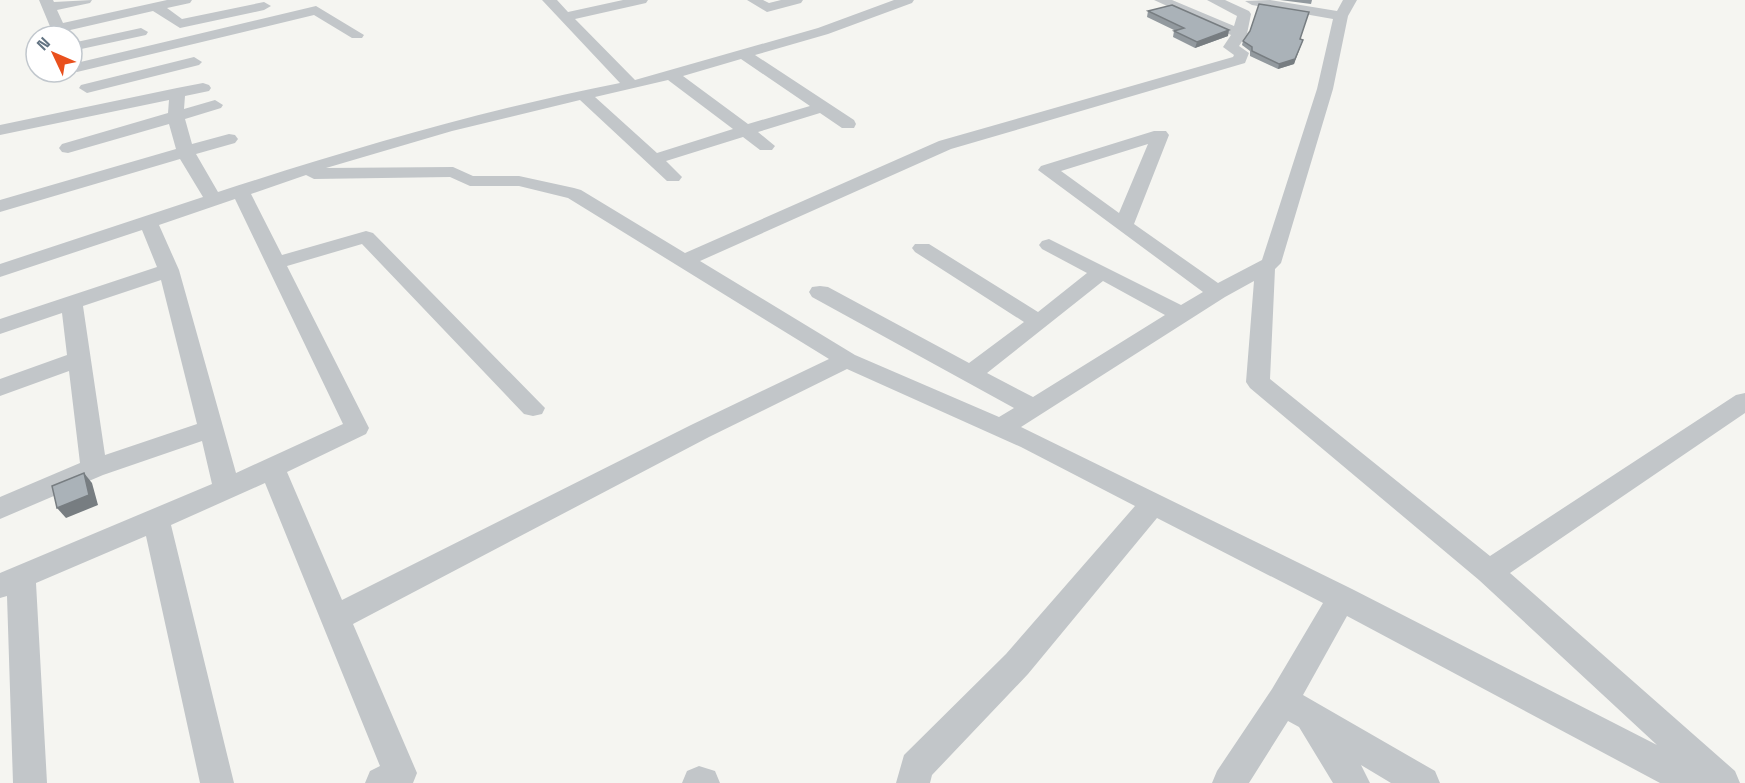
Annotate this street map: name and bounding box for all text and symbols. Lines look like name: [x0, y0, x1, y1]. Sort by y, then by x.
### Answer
north arrow: [24, 24, 84, 84]
text: N: [32, 33, 55, 55]

